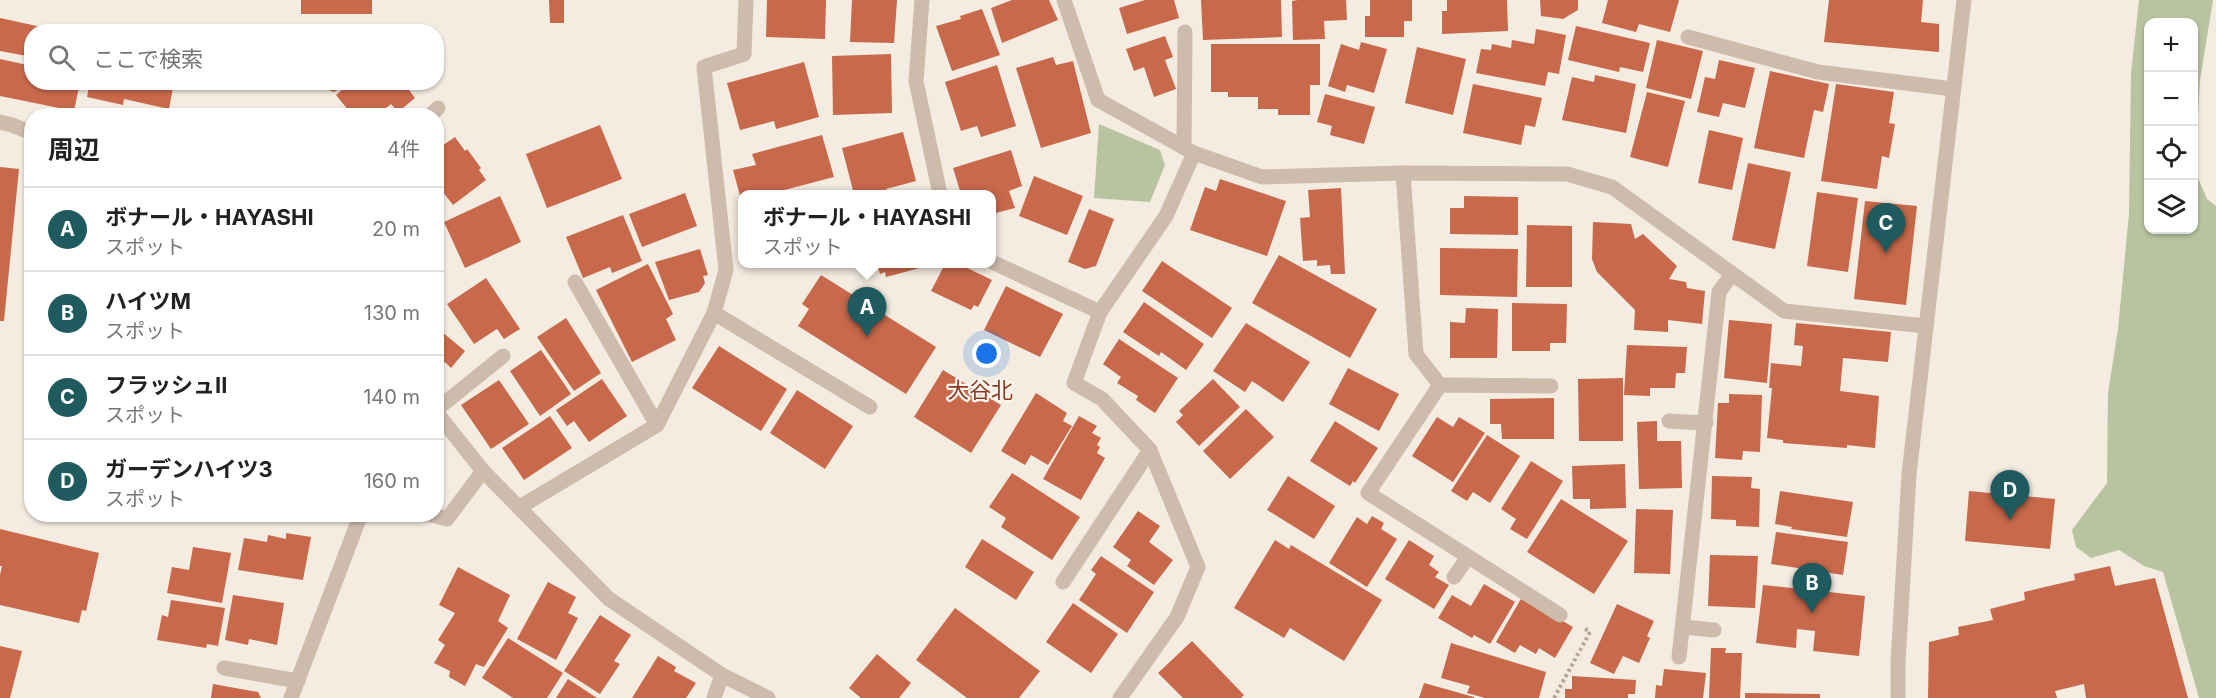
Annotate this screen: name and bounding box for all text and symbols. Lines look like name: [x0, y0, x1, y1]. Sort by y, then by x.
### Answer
map controls: [2144, 18, 2198, 234]
button: +: [2144, 18, 2198, 72]
search box: [24, 24, 444, 90]
icon: search: [45, 41, 78, 74]
text: ここで検索: [93, 46, 203, 72]
button: −: [2144, 72, 2198, 126]
button: locate: [2144, 126, 2198, 180]
text: 周辺: [48, 134, 100, 165]
text: 4件: [387, 137, 420, 161]
button: layers: [2144, 180, 2198, 234]
popup: [738, 190, 996, 268]
text: ボナール・HAYASHI: [105, 204, 314, 230]
text: ボナール・HAYASHI: [763, 204, 971, 230]
pin: C: [1866, 204, 1906, 253]
text: A: [60, 217, 75, 241]
text: 20 m: [372, 217, 420, 241]
text: スポット: [105, 235, 185, 259]
text: スポット: [763, 235, 843, 259]
text: ハイツM: [105, 288, 191, 314]
pin: A: [848, 288, 886, 337]
text: B: [61, 301, 74, 325]
text: 130 m: [364, 301, 420, 325]
text: スポット: [105, 319, 185, 343]
your location: [972, 339, 1001, 368]
text: フラッシュII: [105, 372, 227, 398]
district label: 大谷北: [947, 377, 1013, 403]
text: C: [60, 385, 75, 409]
text: 140 m: [363, 385, 420, 409]
text: スポット: [105, 403, 185, 427]
text: ガーデンハイツ3: [105, 456, 273, 482]
text: D: [60, 469, 75, 493]
text: 160 m: [364, 469, 420, 493]
pin: D: [1990, 470, 2030, 520]
text: スポット: [105, 487, 185, 511]
pin: B: [1792, 564, 1832, 613]

